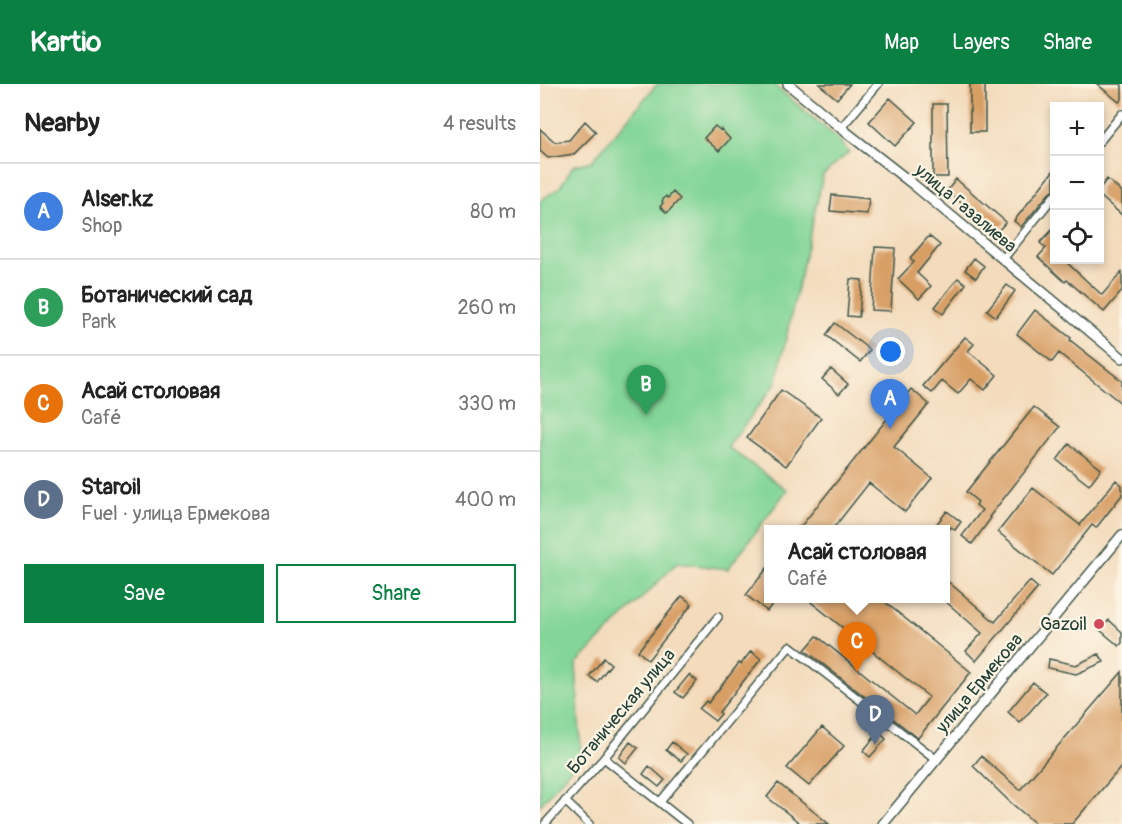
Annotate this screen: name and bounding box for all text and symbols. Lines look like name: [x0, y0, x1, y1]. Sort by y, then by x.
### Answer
text: Kartio: [30, 25, 101, 60]
text: Map: [884, 29, 919, 56]
text: Layers: [952, 29, 1010, 56]
text: Share: [1043, 29, 1092, 56]
map controls: [1050, 102, 1104, 264]
button: +: [1050, 102, 1104, 156]
text: Nearby: [24, 107, 100, 139]
text: 4 results: [443, 111, 516, 136]
button: −: [1050, 156, 1104, 210]
street label: улица Газалиева: [909, 158, 1021, 258]
text: Alser.kz: [81, 185, 153, 213]
text: A: [37, 199, 50, 224]
text: 80 m: [470, 199, 516, 224]
button: locate: [1050, 210, 1104, 264]
text: Shop: [81, 213, 122, 238]
text: Ботанический сад: [81, 281, 252, 309]
text: B: [38, 295, 49, 320]
text: 260 m: [457, 295, 516, 320]
text: Park: [81, 309, 116, 334]
your location: [876, 337, 905, 366]
pin: B: [626, 366, 666, 415]
text: Асай столовая: [81, 377, 220, 405]
pin: A: [870, 380, 910, 429]
text: C: [37, 391, 50, 416]
text: 330 m: [458, 391, 516, 416]
text: Café: [81, 405, 121, 430]
text: Staroil: [81, 473, 141, 501]
text: D: [37, 487, 50, 512]
text: 400 m: [455, 487, 516, 512]
text: Fuel · улица Ермекова: [81, 501, 270, 526]
popup: [764, 525, 950, 603]
text: Асай столовая: [787, 538, 927, 566]
button: Save: [24, 564, 264, 623]
button: Share: [276, 564, 516, 623]
text: Café: [787, 566, 828, 591]
place label: Gazoil: [1040, 613, 1087, 636]
marker: Gazoil: [1092, 617, 1106, 631]
pin: C: [838, 622, 876, 672]
street label: улица Ермекова: [930, 629, 1028, 739]
street label: Ботаническая улица: [562, 644, 681, 779]
pin: D: [856, 696, 894, 745]

